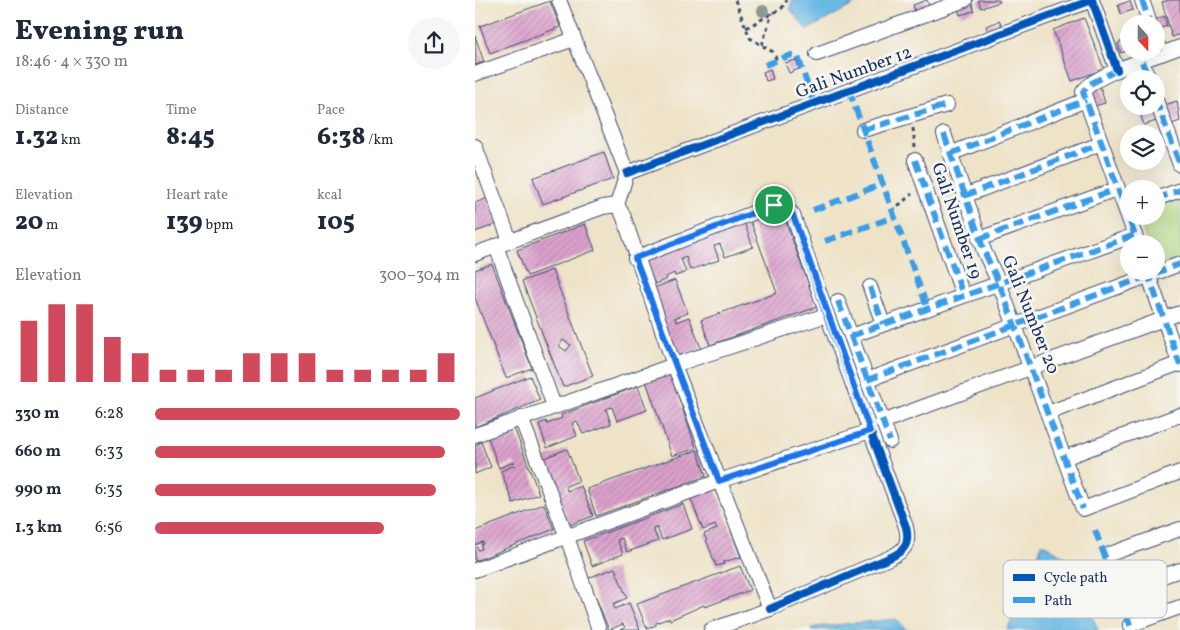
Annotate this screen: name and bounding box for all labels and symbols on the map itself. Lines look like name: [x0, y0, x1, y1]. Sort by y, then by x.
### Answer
north arrow: [1120, 15, 1165, 60]
street label: Gali Number 12: [792, 40, 916, 106]
street label: Gali Number 19: [924, 159, 988, 283]
pin: [753, 184, 795, 226]
street label: Gali Number 20: [995, 252, 1065, 378]
legend: [1003, 560, 1167, 618]
text: Cycle path: [1044, 569, 1108, 588]
text: Path: [1044, 592, 1072, 611]

